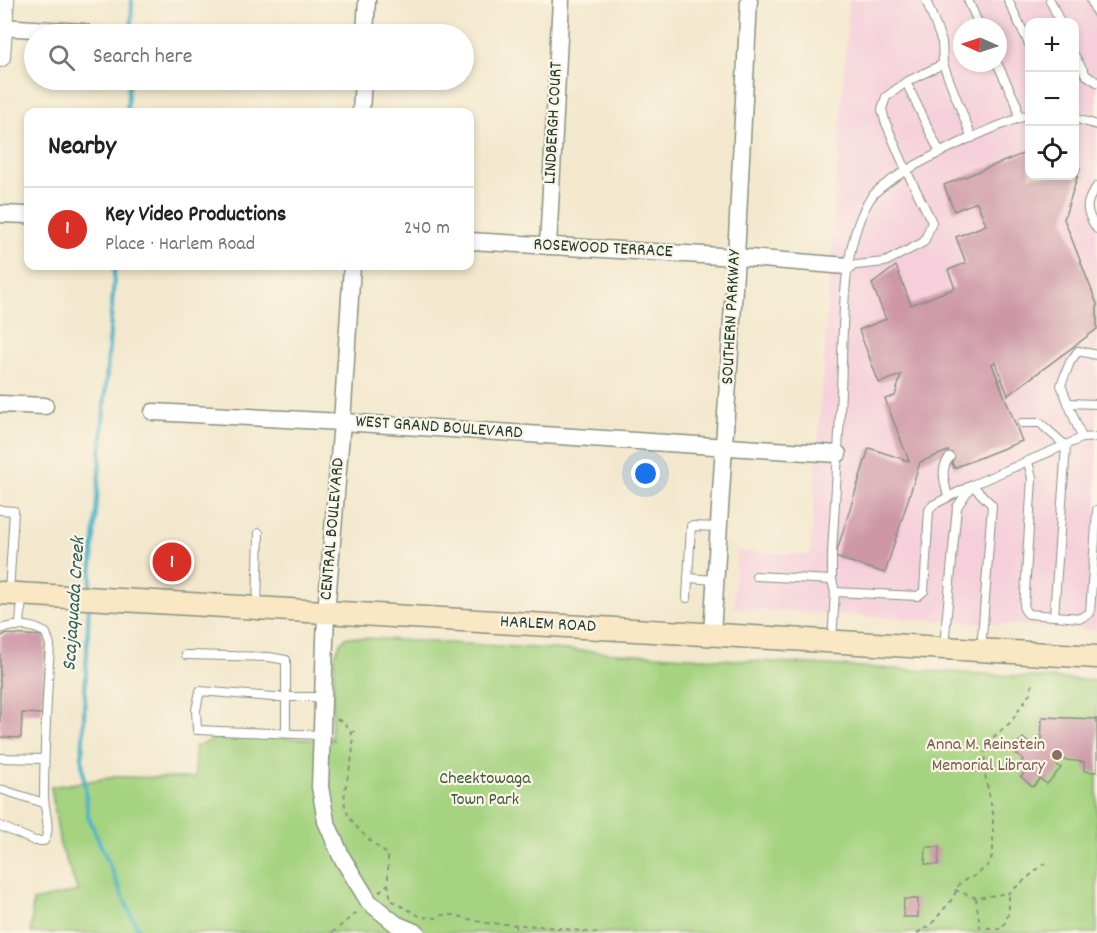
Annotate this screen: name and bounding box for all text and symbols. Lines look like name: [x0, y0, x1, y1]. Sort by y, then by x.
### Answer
north arrow: [953, 18, 1007, 72]
map controls: [1025, 18, 1079, 180]
button: +: [1025, 18, 1079, 72]
search box: [24, 24, 474, 90]
icon: search: [45, 41, 78, 74]
text: Search here: [93, 42, 192, 73]
street label: LINDBERGH COURT: [538, 61, 570, 185]
button: −: [1025, 72, 1079, 126]
button: locate: [1025, 126, 1079, 180]
text: Nearby: [48, 129, 116, 166]
text: Key Video Productions: [105, 200, 286, 231]
text: 1: [65, 215, 70, 243]
text: 240 m: [404, 215, 450, 243]
text: Place · Harlem Road: [105, 231, 255, 259]
street label: ROSEWOOD TERRACE: [533, 233, 673, 265]
street label: SOUTHERN PARKWAY: [716, 247, 748, 385]
street label: WEST GRAND BOULEVARD: [355, 410, 523, 446]
street label: CENTRAL BOULEVARD: [314, 457, 352, 601]
your location: [631, 459, 660, 488]
water label: Scajaquada Creek: [56, 534, 94, 672]
pin: 1: [152, 540, 192, 584]
street label: HARLEM ROAD: [499, 610, 597, 640]
place label: Anna M. Reinstein Memorial Library: [926, 733, 1046, 779]
marker: Anna M. Reinstein Memorial Library: [1050, 748, 1064, 762]
park label: Cheektowaga Town Park: [439, 767, 531, 813]

